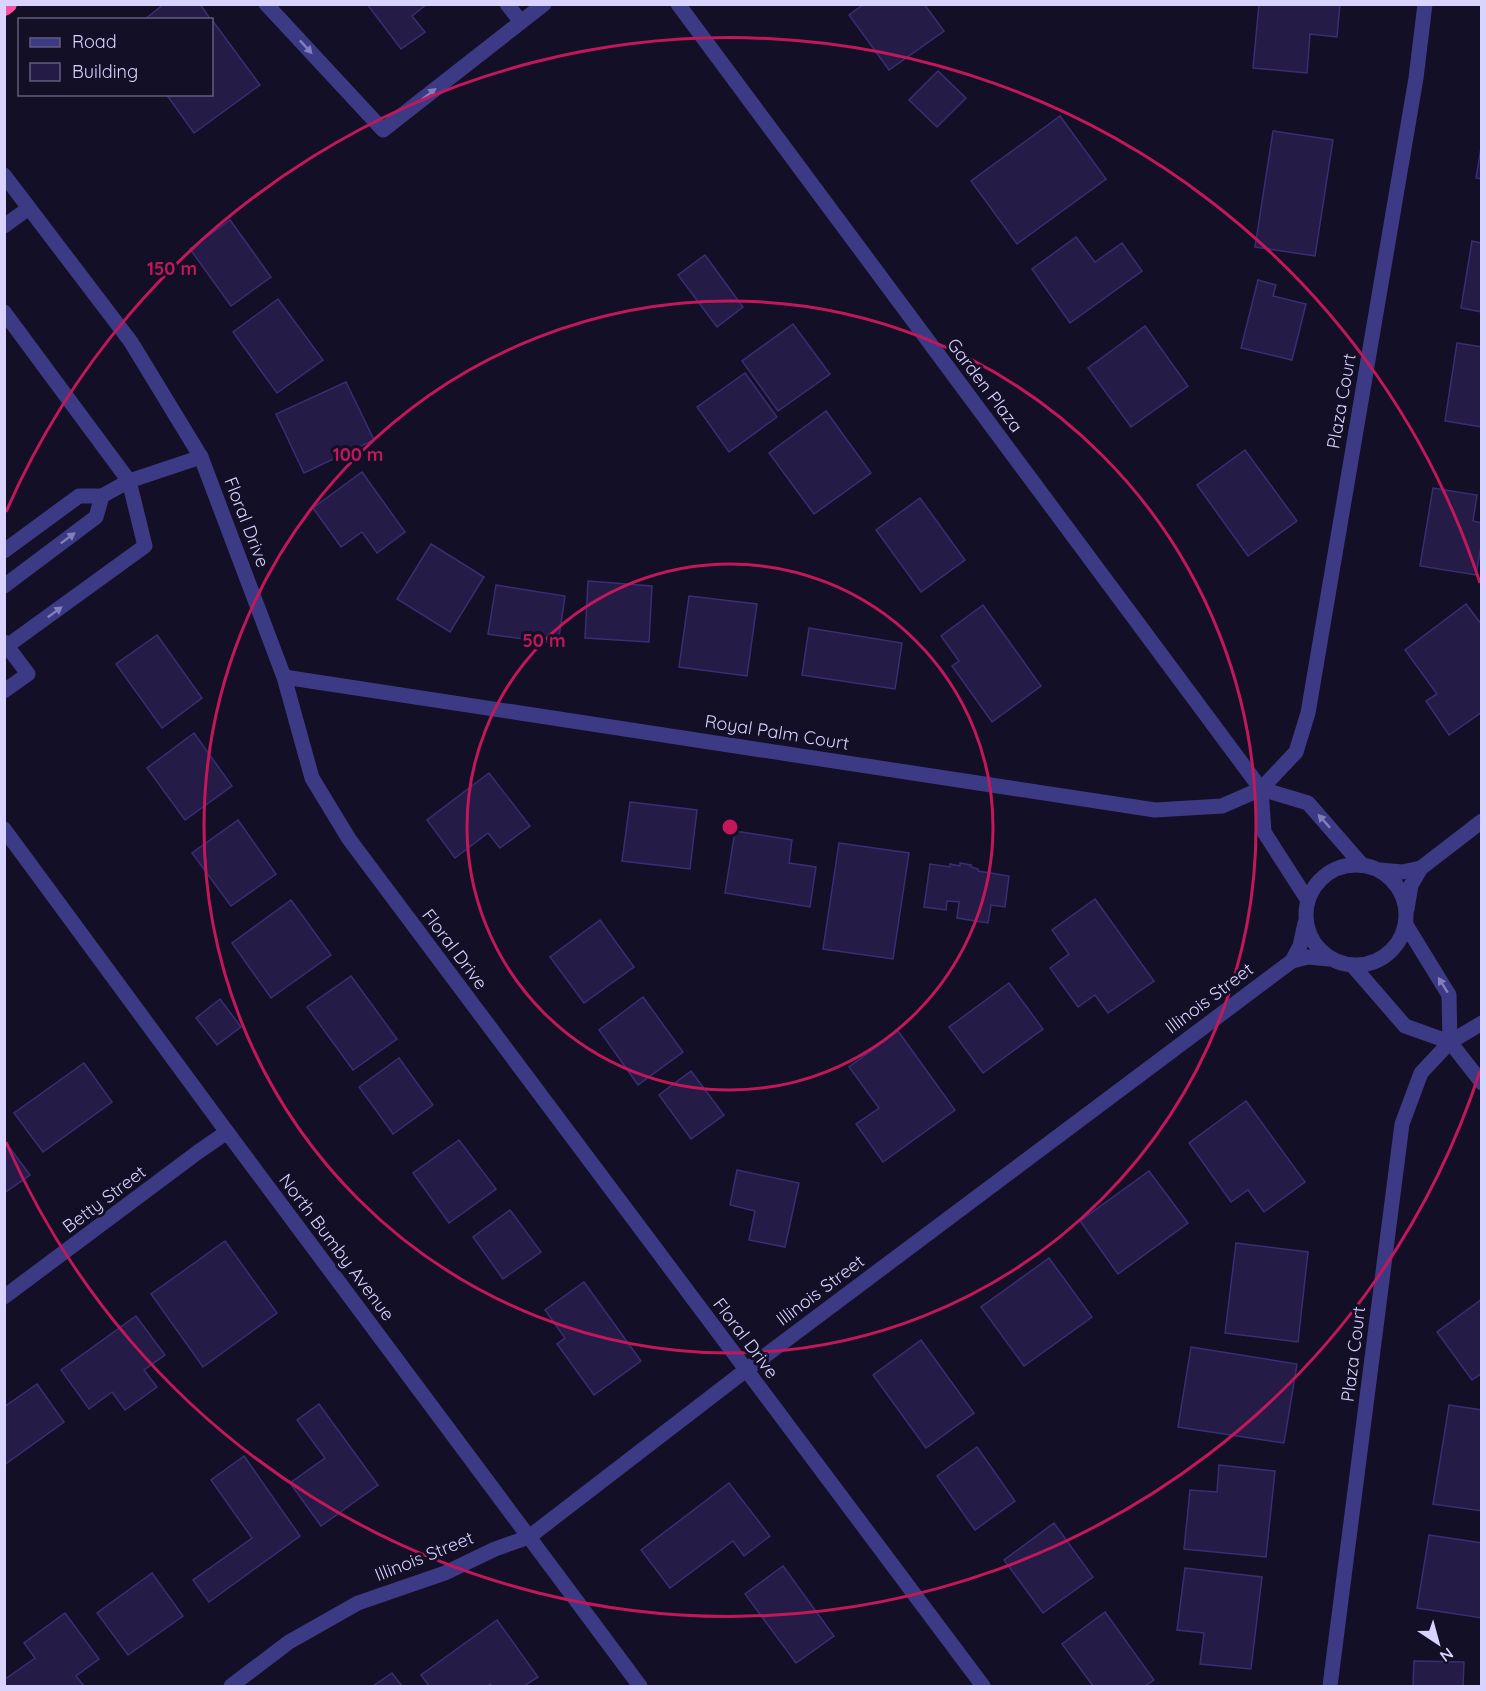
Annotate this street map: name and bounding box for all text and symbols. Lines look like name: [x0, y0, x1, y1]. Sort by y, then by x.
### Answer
legend: [18, 18, 213, 96]
text: Road: [72, 30, 117, 53]
one-way arrow: [299, 40, 313, 55]
text: Building: [72, 60, 138, 83]
one-way arrow: [422, 88, 437, 100]
text: 150 m: [147, 257, 197, 280]
street label: Garden Plaza: [942, 333, 1028, 437]
street label: Plaza Court: [1321, 352, 1361, 450]
text: 100 m: [333, 443, 383, 466]
street label: Floral Drive: [219, 474, 275, 570]
one-way arrow: [60, 532, 76, 544]
one-way arrow: [46, 606, 62, 618]
text: 50 m: [522, 629, 566, 652]
street label: Royal Palm Court: [703, 709, 851, 755]
one-way arrow: [1317, 813, 1331, 828]
centre of rings: [720, 817, 740, 837]
street label: Floral Drive: [417, 904, 493, 994]
street label: Illinois Street: [1160, 957, 1258, 1039]
one-way arrow: [1437, 977, 1448, 993]
street label: Betty Street: [58, 1160, 150, 1238]
street label: North Bumby Avenue: [274, 1169, 400, 1325]
street label: Illinois Street: [771, 1249, 869, 1331]
street label: Floral Drive: [708, 1293, 784, 1383]
street label: Plaza Court: [1336, 1305, 1370, 1403]
street label: Illinois Street: [371, 1526, 477, 1586]
north arrow: [1408, 1613, 1468, 1673]
text: N: [1436, 1644, 1457, 1667]

